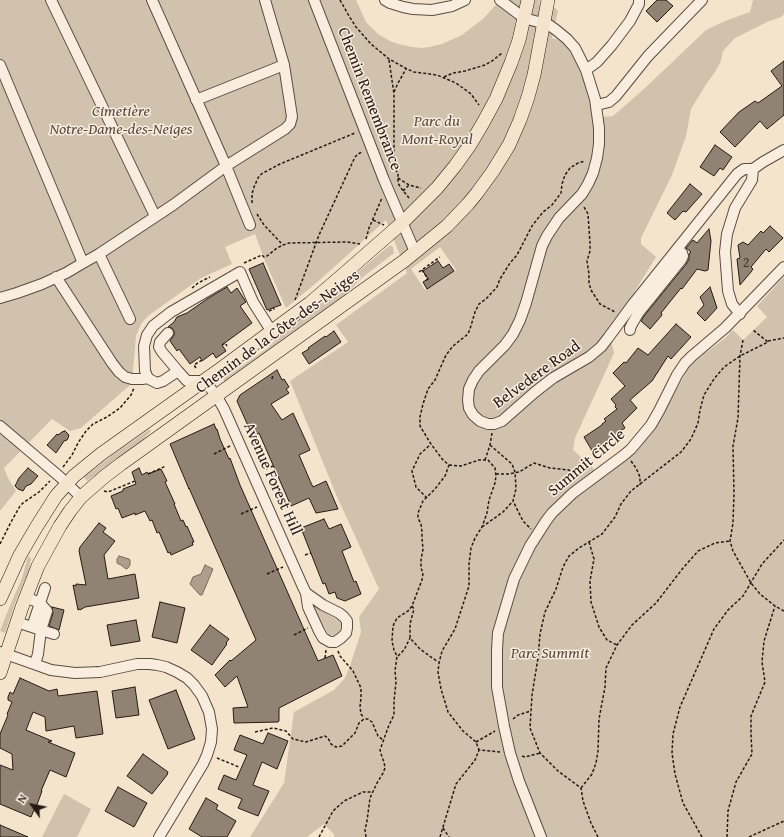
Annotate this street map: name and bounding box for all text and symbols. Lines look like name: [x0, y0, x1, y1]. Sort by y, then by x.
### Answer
street label: Chemin Remembrance: [333, 25, 405, 173]
park label: Cimetière Notre-Dame-des-Neiges: [49, 102, 193, 140]
park label: Parc du Mont-Royal: [401, 112, 473, 150]
house number: 2: [743, 255, 749, 271]
street label: Chemin de la Côte-des-Neiges: [192, 266, 364, 398]
street label: Belvedere Road: [490, 337, 584, 413]
street label: Avenue Forest Hill: [239, 420, 305, 538]
street label: Summit Circle: [545, 425, 629, 501]
park label: Parc Summit: [511, 644, 589, 664]
north arrow: [12, 785, 52, 825]
text: N: [13, 791, 31, 806]

